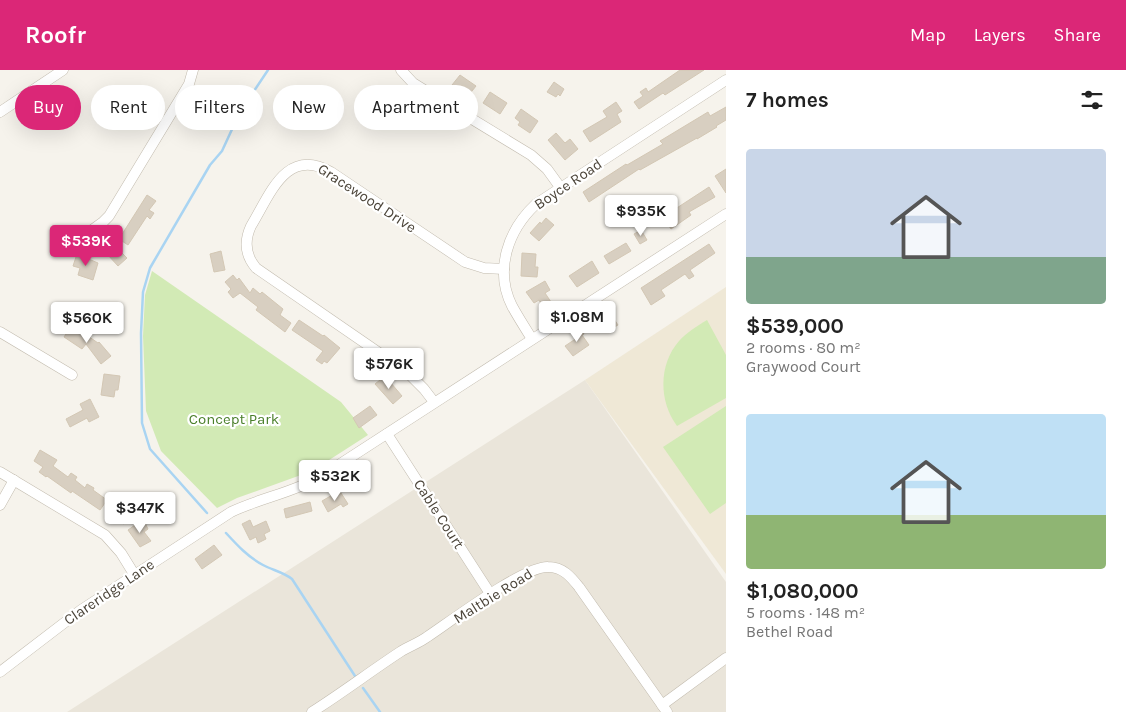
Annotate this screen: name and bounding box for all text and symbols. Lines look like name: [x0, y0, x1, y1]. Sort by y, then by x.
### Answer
text: Roofr: [25, 21, 86, 49]
text: Map: [910, 24, 946, 46]
text: Layers: [974, 24, 1026, 46]
text: Share: [1054, 24, 1101, 46]
chip: Buy: [15, 85, 81, 130]
chip: Rent: [91, 85, 165, 130]
chip: Filters: [175, 85, 263, 130]
chip: New: [273, 85, 344, 130]
chip: Apartment: [354, 85, 478, 130]
icon: filters: [1078, 86, 1106, 114]
text: 7 homes: [746, 88, 829, 112]
street label: Boyce Road: [531, 155, 605, 213]
street label: Gracewood Drive: [314, 160, 420, 236]
icon: home: [881, 182, 971, 272]
pin: $935K: [606, 194, 676, 237]
text: $935K: [616, 201, 666, 220]
pin: $539K: [51, 224, 121, 267]
text: $539K: [61, 231, 111, 250]
pin: $1.08M: [536, 300, 618, 343]
pin: $560K: [52, 302, 122, 344]
text: $1.08M: [550, 307, 604, 326]
text: $560K: [62, 308, 112, 327]
text: $539,000: [746, 314, 844, 338]
text: 2 rooms · 80 m²: [746, 338, 861, 357]
pin: $576K: [354, 348, 424, 390]
text: $576K: [365, 354, 413, 373]
text: Graywood Court: [746, 357, 861, 376]
park label: Concept Park: [189, 410, 279, 428]
icon: home: [881, 447, 971, 537]
pin: $532K: [300, 460, 370, 502]
text: $532K: [310, 466, 360, 485]
street label: Cable Court: [410, 476, 468, 552]
pin: $347K: [105, 492, 175, 534]
text: $347K: [116, 498, 164, 517]
street label: Clareridge Lane: [60, 555, 158, 629]
street label: Maltbie Road: [450, 565, 536, 627]
text: $1,080,000: [746, 579, 859, 603]
text: 5 rooms · 148 m²: [746, 603, 865, 622]
text: Bethel Road: [746, 622, 833, 641]

